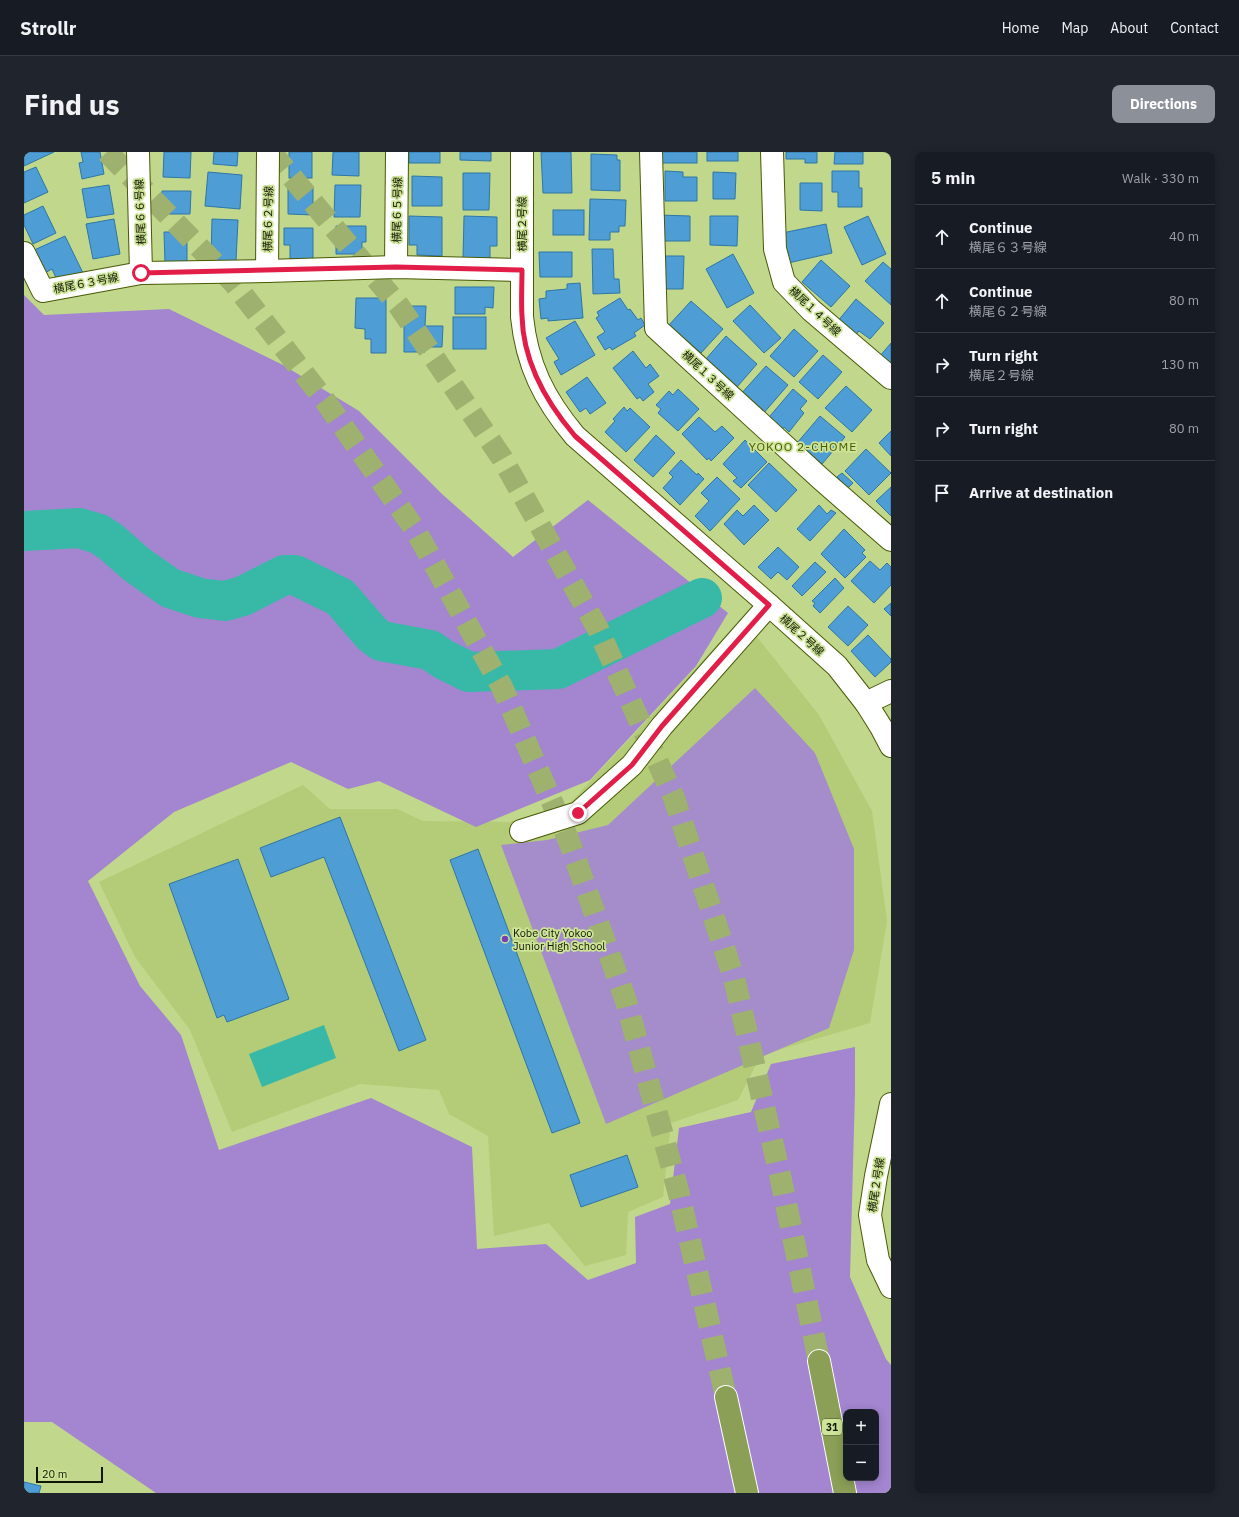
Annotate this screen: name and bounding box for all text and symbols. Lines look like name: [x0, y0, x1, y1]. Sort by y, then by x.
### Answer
text: Strollr: [20, 16, 76, 40]
text: Home: [1002, 19, 1039, 37]
text: Map: [1061, 19, 1088, 37]
text: About: [1110, 19, 1148, 37]
text: Contact: [1170, 19, 1219, 37]
button: Directions: [1112, 85, 1215, 123]
text: Find us: [24, 86, 120, 123]
text: 5 min: [931, 167, 975, 189]
text: Walk · 330 m: [1122, 170, 1199, 187]
street label: 横尾６５号線: [389, 177, 405, 243]
street label: 横尾６６号線: [132, 179, 148, 245]
street label: 横尾６２号線: [260, 186, 276, 252]
street label: 横尾２号線: [515, 197, 529, 252]
text: Continue: [969, 218, 1033, 237]
icon: ahead: [931, 226, 953, 248]
text: 40 m: [1169, 228, 1199, 245]
text: 横尾６３号線: [969, 239, 1047, 256]
route start: [132, 264, 150, 282]
street label: 横尾６３号線: [52, 270, 120, 296]
text: Continue: [969, 282, 1033, 301]
street label: 横尾１４号線: [786, 283, 844, 339]
icon: ahead: [931, 290, 953, 312]
text: 80 m: [1169, 292, 1199, 309]
text: 横尾６２号線: [969, 303, 1047, 320]
text: Turn right: [969, 346, 1038, 365]
street label: 横尾１３号線: [679, 347, 737, 403]
icon: right: [931, 354, 953, 376]
text: 130 m: [1161, 356, 1199, 373]
text: 横尾２号線: [969, 367, 1034, 384]
icon: right: [931, 418, 953, 440]
text: Turn right: [969, 419, 1038, 438]
text: 80 m: [1169, 420, 1199, 437]
district label: YOKOO 2-CHOME: [749, 439, 857, 454]
icon: arrive: [931, 482, 953, 504]
text: Arrive at destination: [969, 483, 1113, 502]
street label: 横尾２号線: [777, 611, 827, 659]
route end: [569, 804, 587, 822]
place label: Kobe City Yokoo Junior High School: [513, 926, 605, 953]
marker: Kobe City Yokoo Junior High School: [500, 934, 510, 944]
street label: 横尾２号線: [865, 1157, 887, 1213]
map controls: [843, 1409, 879, 1481]
button: +: [843, 1409, 879, 1445]
road number: 31: [822, 1419, 842, 1435]
button: −: [843, 1445, 879, 1481]
scale bar: [36, 1465, 103, 1484]
text: 20 m: [42, 1467, 67, 1481]

